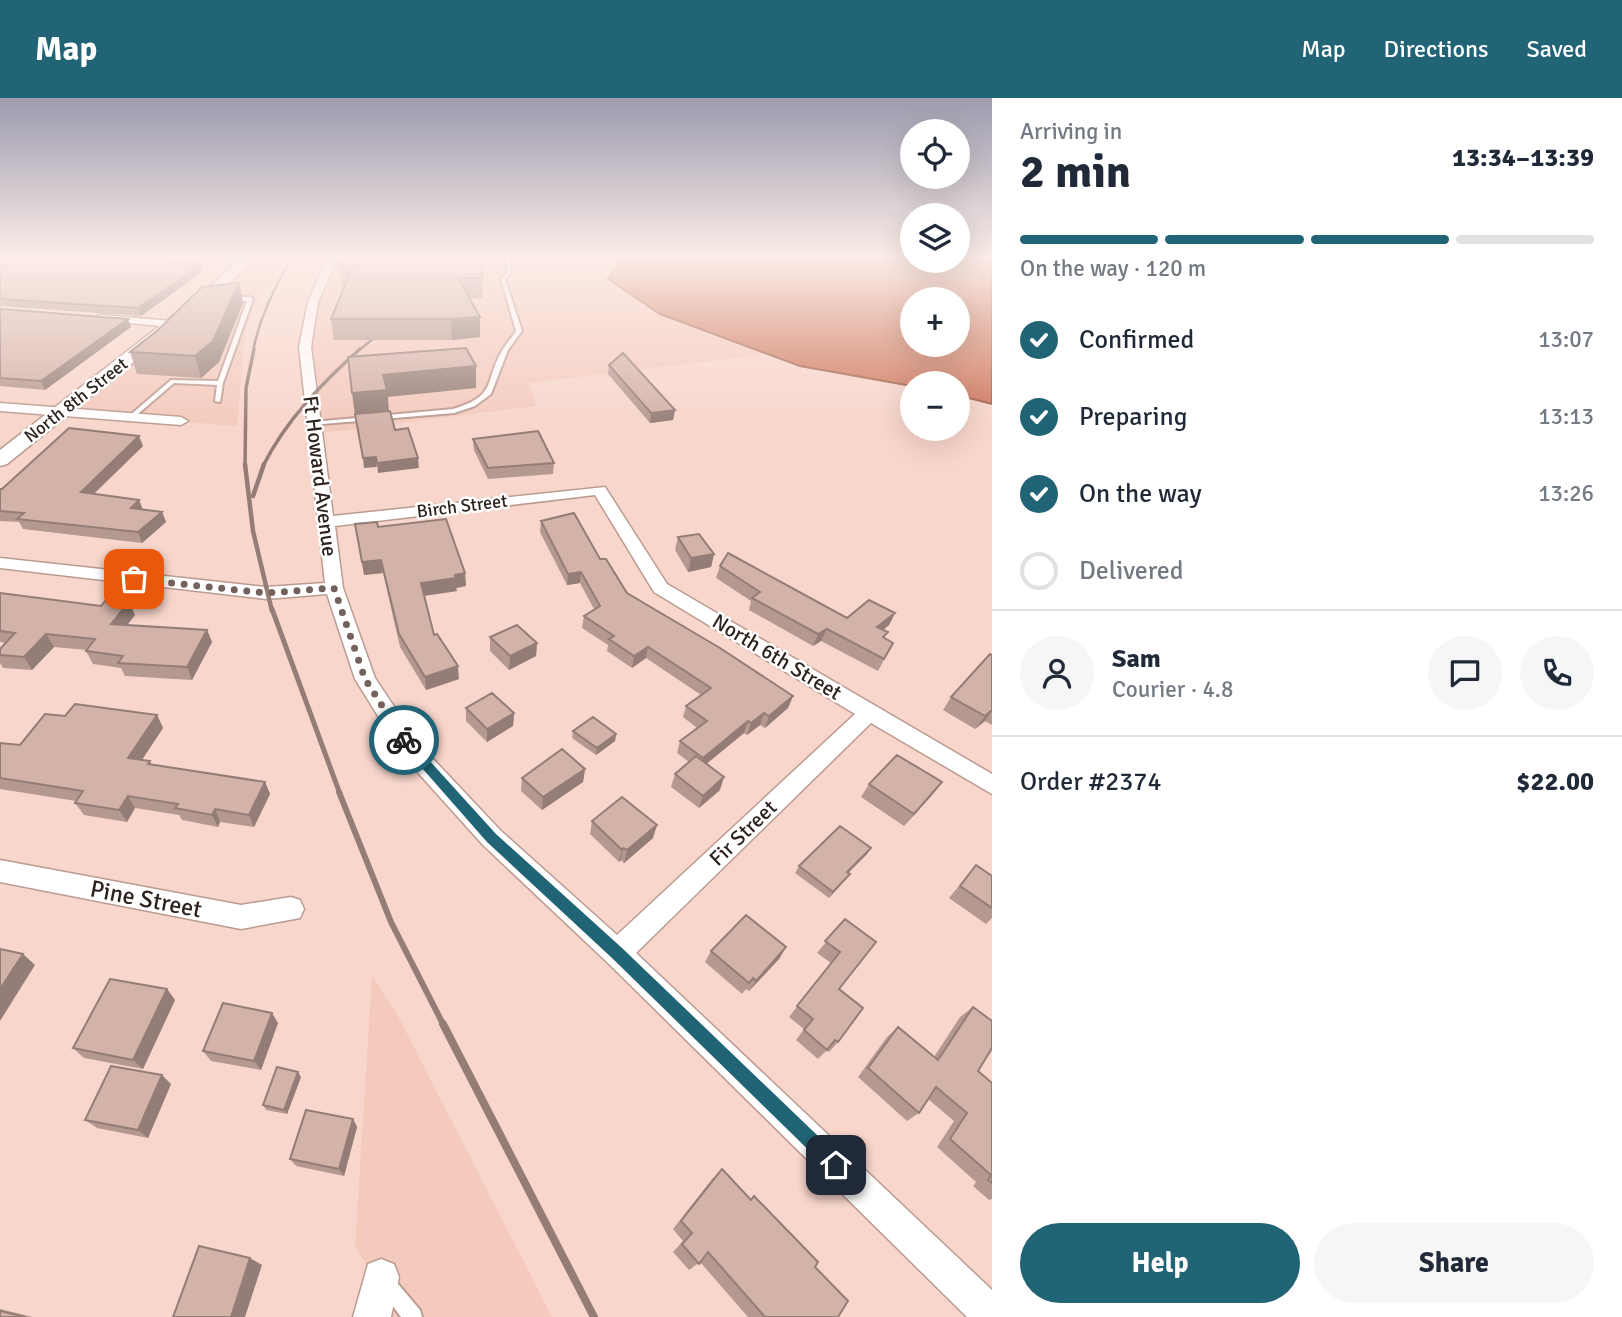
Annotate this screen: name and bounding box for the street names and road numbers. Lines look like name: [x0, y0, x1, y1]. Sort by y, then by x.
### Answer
street label: North 8th Street: [20, 353, 132, 447]
street label: Ft Howard Avenue: [297, 394, 343, 558]
street label: Birch Street: [415, 490, 509, 522]
street label: North 6th Street: [708, 608, 846, 706]
street label: Fir Street: [704, 795, 782, 871]
street label: Pine Street: [88, 873, 204, 925]

